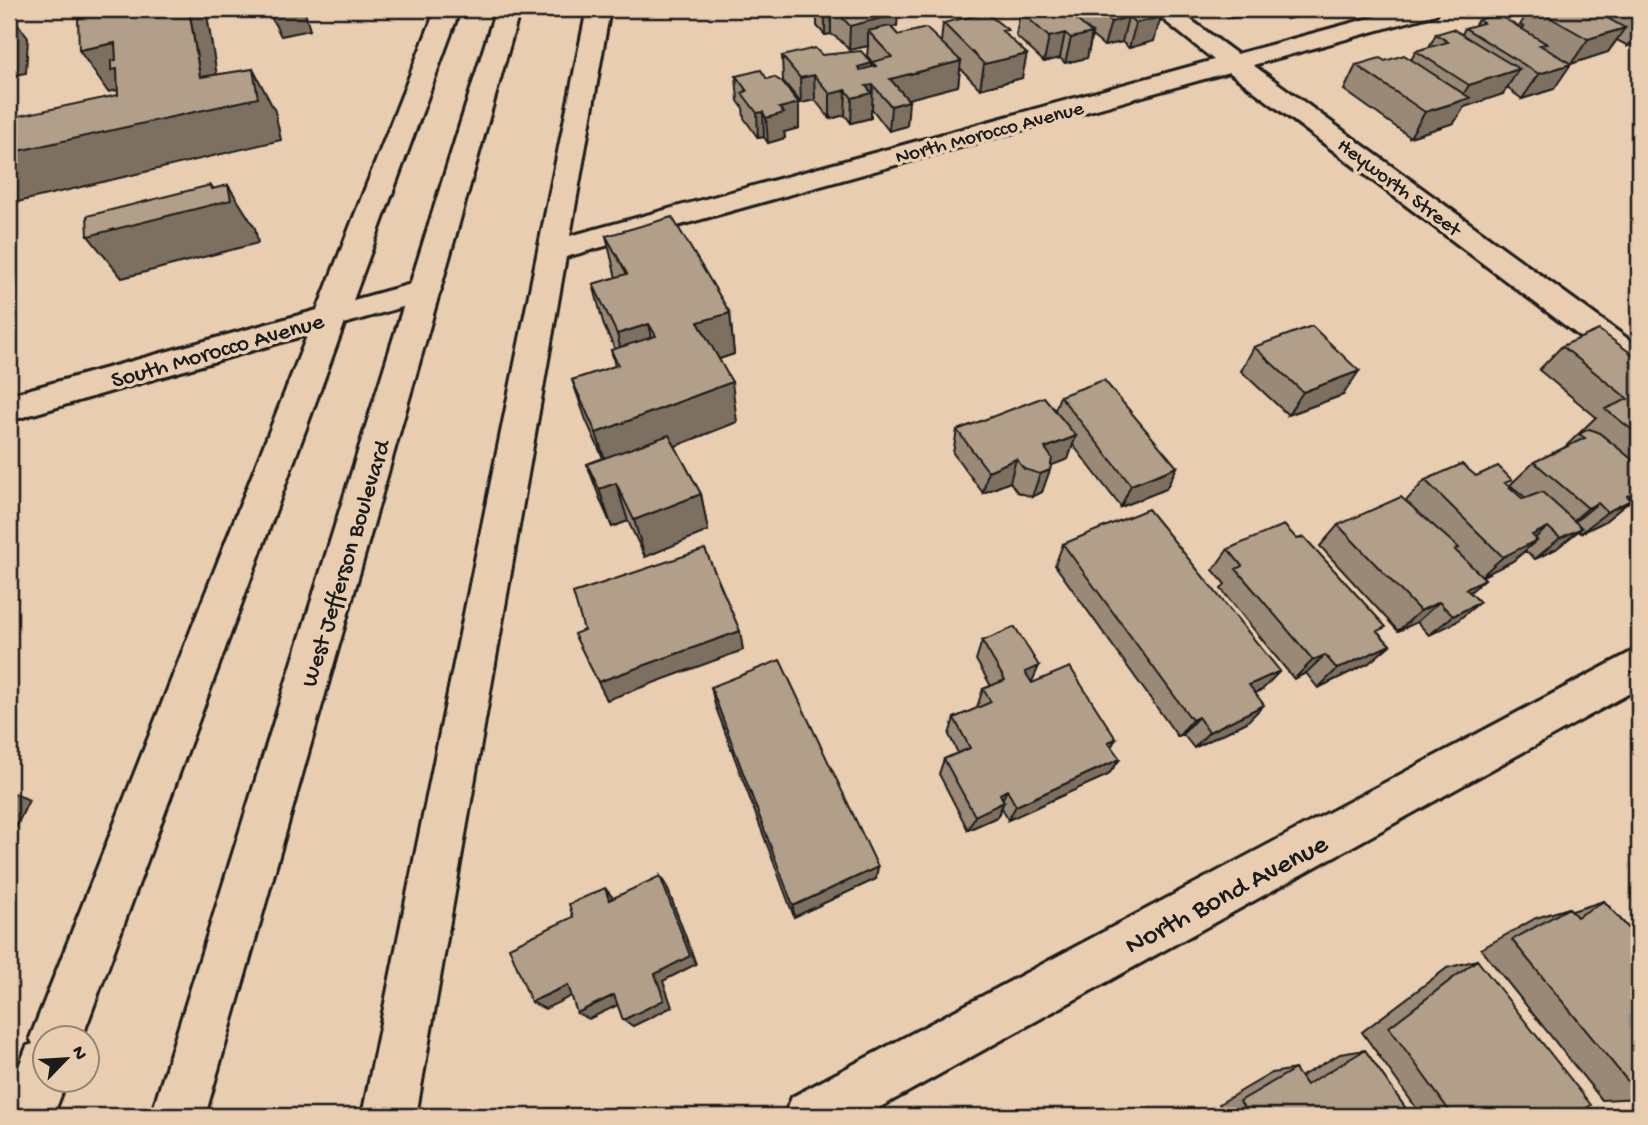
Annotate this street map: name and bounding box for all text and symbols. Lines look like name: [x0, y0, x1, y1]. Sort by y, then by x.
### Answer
street label: North Morocco Avenue: [893, 97, 1088, 172]
street label: Heyworth Street: [1331, 134, 1467, 245]
street label: South Morocco Avenue: [108, 308, 328, 397]
street label: West Jefferson Boulevard: [296, 435, 399, 691]
street label: North Bond Avenue: [1120, 828, 1335, 963]
north arrow: [32, 1024, 102, 1094]
text: N: [65, 1043, 91, 1064]

